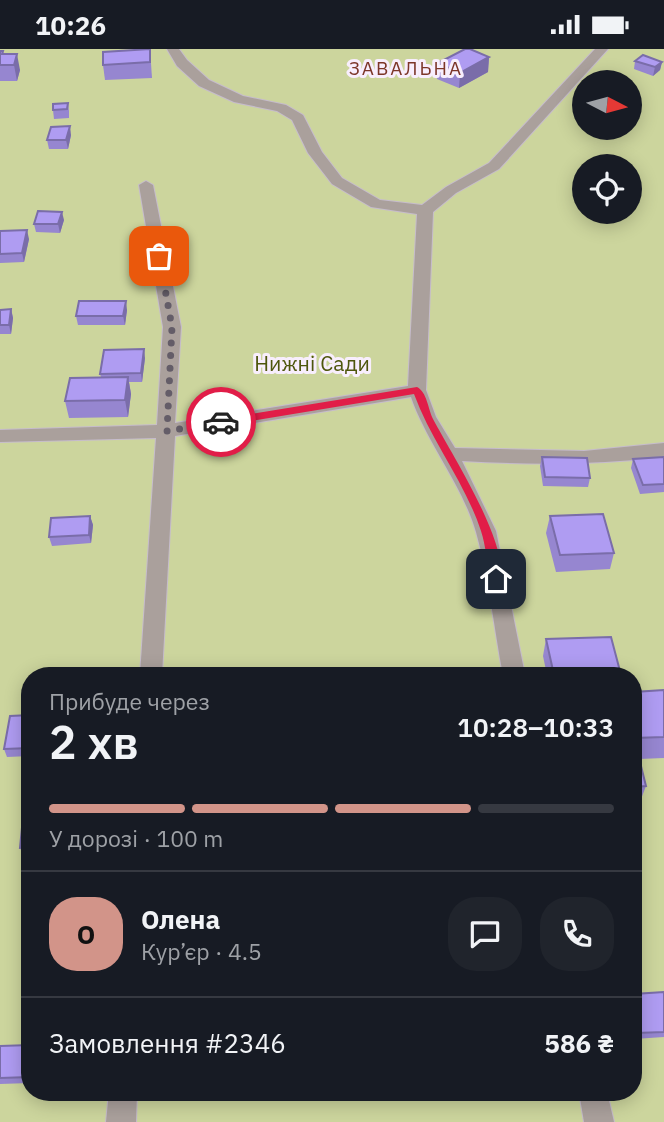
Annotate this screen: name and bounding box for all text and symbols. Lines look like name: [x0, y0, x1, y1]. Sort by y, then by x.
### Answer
text: 10:26: [35, 8, 106, 42]
district label: ЗАВАЛЬНА: [349, 56, 463, 80]
north arrow: [572, 70, 642, 140]
map controls: [572, 70, 642, 224]
button: locate: [572, 154, 642, 224]
pin: [129, 226, 189, 286]
icon: bag: [140, 237, 178, 275]
park label: Нижні Сади: [254, 349, 370, 377]
courier: [186, 387, 256, 457]
icon: car: [202, 403, 240, 441]
pin: [466, 549, 526, 609]
icon: home: [477, 560, 515, 598]
text: Прибуде через: [49, 686, 210, 716]
text: 10:28–10:33: [457, 710, 614, 744]
text: 2 хв: [49, 712, 139, 772]
text: У дорозі · 100 m: [49, 823, 223, 853]
button: chat: [448, 897, 522, 971]
button: phone: [540, 897, 614, 971]
text: Олена: [141, 902, 220, 936]
text: О: [77, 917, 95, 951]
text: Кур’єр · 4.5: [141, 936, 262, 966]
text: Замовлення #2346: [49, 1026, 286, 1060]
text: 586 ₴: [544, 1026, 614, 1060]

